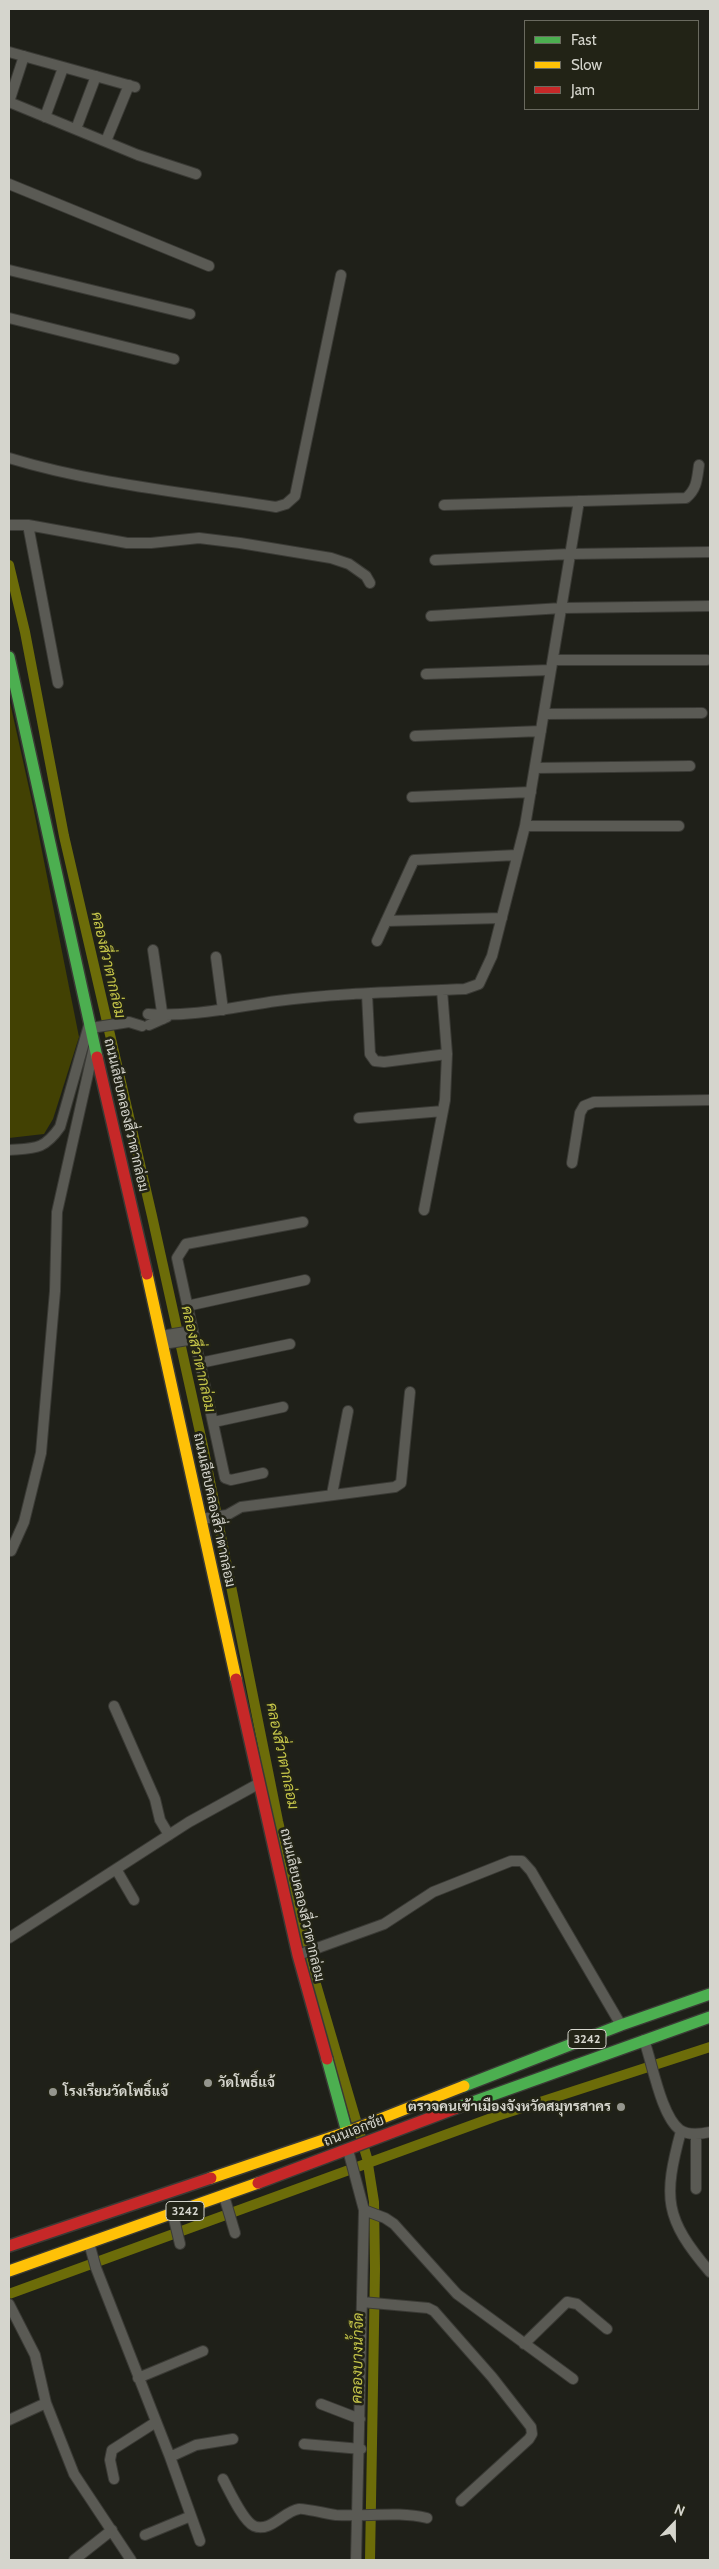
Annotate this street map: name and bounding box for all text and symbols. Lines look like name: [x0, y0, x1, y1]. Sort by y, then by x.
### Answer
legend: [524, 20, 699, 110]
text: Fast: [571, 31, 596, 49]
text: Slow: [571, 56, 602, 74]
text: Jam: [571, 81, 595, 99]
water label: คลองสี่วาตากล่อม: [87, 910, 129, 1020]
street label: ถนนเลียบคลองสี่วาตากล่อม: [100, 1037, 152, 1193]
water label: คลองสี่วาตากล่อม: [177, 1304, 219, 1414]
street label: ถนนเลียบคลองสี่วาตากล่อม: [189, 1431, 239, 1589]
water label: คลองสี่วาตากล่อม: [262, 1701, 302, 1811]
street label: ถนนเลียบคลองสี่วาตากล่อม: [276, 1827, 328, 1983]
road number: 3242: [568, 2030, 606, 2048]
place label: วัดโพธิ์แจ้: [218, 2075, 275, 2091]
marker: วัดโพธิ์แจ้: [202, 2077, 214, 2089]
place label: โรงเรียนวัดโพธิ์แจ้: [63, 2084, 168, 2100]
marker: โรงเรียนวัดโพธิ์แจ้: [47, 2086, 59, 2098]
place label: ตรวจคนเข้าเมืองจังหวัดสมุทรสาคร: [408, 2099, 611, 2115]
marker: ตรวจคนเข้าเมืองจังหวัดสมุทรสาคร: [615, 2101, 627, 2113]
street label: ถนนเอกชัย: [322, 2112, 386, 2150]
road number: 3242: [166, 2202, 204, 2220]
water label: คลองบางน้ำจืด: [348, 2312, 368, 2404]
north arrow: [649, 2499, 699, 2549]
text: N: [672, 2500, 688, 2520]

